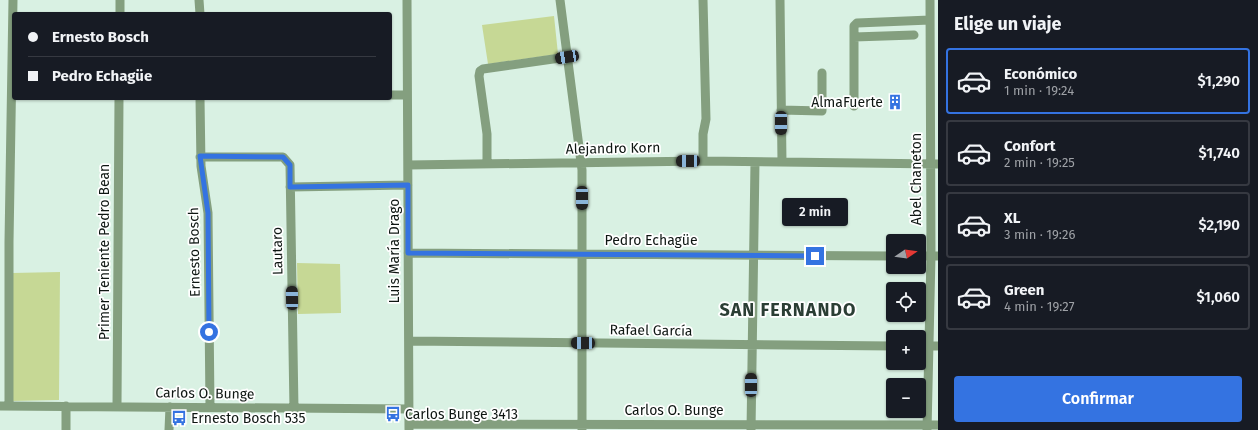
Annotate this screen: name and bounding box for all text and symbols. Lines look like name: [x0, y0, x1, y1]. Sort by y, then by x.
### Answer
text: Elige un viaje: [954, 13, 1061, 35]
text: Ernesto Bosch: [52, 28, 149, 46]
car: [554, 49, 580, 65]
icon: car: [956, 63, 992, 99]
text: Económico: [1004, 65, 1077, 83]
text: Pedro Echagüe: [52, 67, 152, 85]
text: $1,290: [1197, 72, 1240, 90]
text: 1 min · 19:24: [1004, 83, 1074, 98]
building icon: AlmaFuerte: [886, 93, 904, 111]
place label: AlmaFuerte: [811, 94, 883, 111]
car: [775, 111, 787, 135]
street label: Abel Chaneton: [908, 133, 925, 225]
icon: car: [956, 135, 992, 171]
text: Confort: [1004, 137, 1056, 155]
street label: Alejandro Korn: [566, 139, 660, 158]
text: $1,740: [1199, 144, 1240, 162]
car: [676, 155, 700, 167]
text: 2 min · 19:25: [1004, 155, 1075, 170]
street label: Primer Teniente Pedro Bean: [96, 164, 113, 340]
car: [576, 186, 588, 210]
callout: 2 min: [782, 198, 848, 226]
street label: Luis María Drago: [386, 199, 403, 303]
text: 2 min: [799, 204, 831, 219]
street label: Ernesto Bosch: [185, 207, 204, 297]
icon: car: [956, 207, 992, 243]
text: XL: [1004, 209, 1020, 227]
text: $2,190: [1198, 216, 1240, 234]
street label: Lautaro: [269, 227, 286, 275]
text: 3 min · 19:26: [1004, 227, 1075, 242]
street label: Pedro Echagüe: [604, 232, 698, 249]
north arrow: [886, 234, 926, 274]
map controls: [886, 234, 926, 418]
route end: [806, 247, 824, 265]
icon: car: [956, 279, 992, 315]
text: Green: [1004, 281, 1044, 299]
button: locate: [886, 282, 926, 322]
car: [286, 286, 298, 310]
text: $1,060: [1196, 288, 1240, 306]
district label: SAN FERNANDO: [719, 299, 857, 321]
text: 4 min · 19:27: [1004, 299, 1074, 314]
street label: Rafael García: [609, 321, 693, 340]
route start: [200, 323, 218, 341]
button: +: [886, 330, 926, 370]
car: [571, 337, 595, 349]
car: [745, 373, 757, 397]
button: Confirmar: [954, 376, 1242, 422]
button: −: [886, 378, 926, 418]
street label: Carlos O. Bunge: [155, 384, 255, 403]
street label: Carlos O. Bunge: [624, 402, 724, 419]
bus stop icon: Carlos Bunge 3413: [384, 405, 402, 423]
place label: Carlos Bunge 3413: [405, 406, 518, 423]
bus stop icon: Ernesto Bosch 535: [170, 409, 188, 427]
place label: Ernesto Bosch 535: [191, 410, 306, 427]

